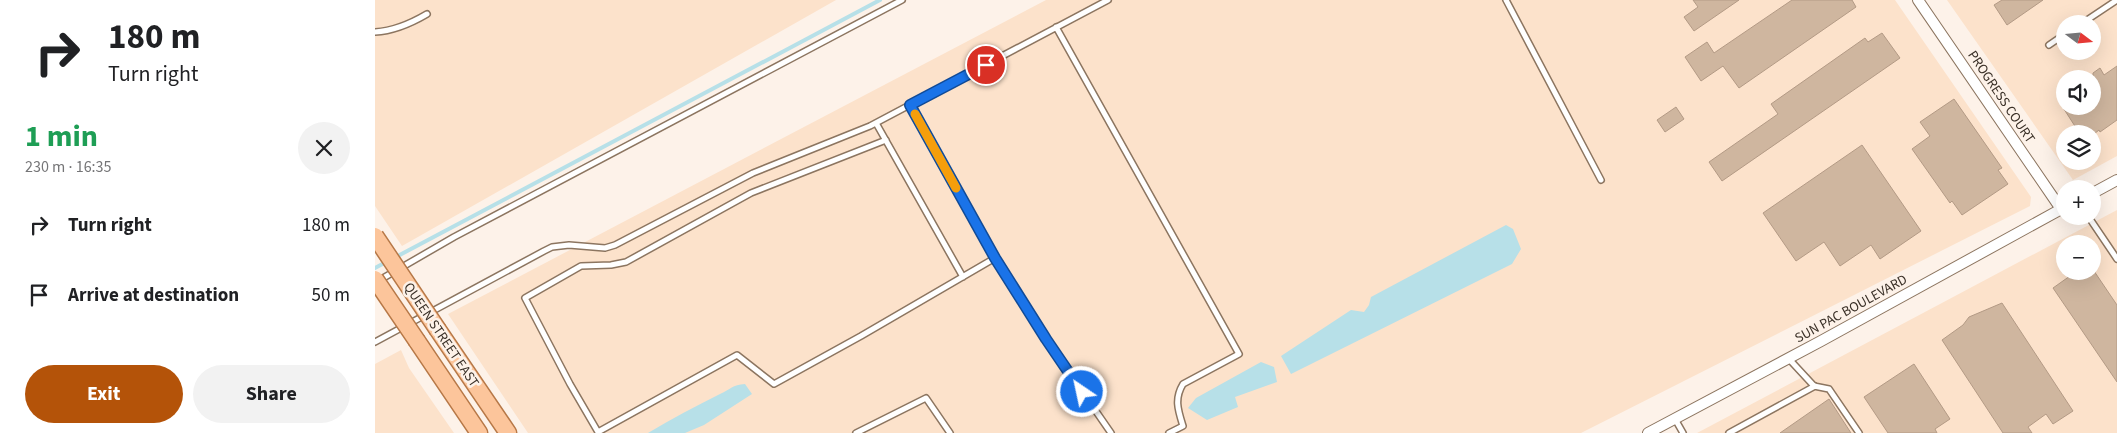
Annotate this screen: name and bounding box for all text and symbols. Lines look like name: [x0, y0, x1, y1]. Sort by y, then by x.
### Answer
text: 180 m: [108, 12, 200, 62]
north arrow: [2056, 15, 2101, 60]
map controls: [2056, 15, 2101, 280]
icon: right: [25, 20, 90, 85]
pin: [965, 44, 1007, 86]
street label: PROGRESS COURT: [1963, 47, 2040, 148]
icon: arrive: [972, 51, 1000, 79]
text: Turn right: [108, 58, 198, 90]
button: sound: [2056, 70, 2101, 115]
text: 1 min: [25, 115, 98, 158]
button: close: [298, 122, 350, 174]
button: layers: [2056, 125, 2101, 170]
text: 230 m · 16:35: [25, 156, 112, 178]
button: +: [2056, 180, 2101, 225]
icon: right: [25, 211, 53, 239]
text: Turn right: [68, 212, 152, 239]
text: 180 m: [302, 212, 350, 239]
button: −: [2056, 235, 2101, 280]
street label: SUN PAC BOULEVARD: [1791, 270, 1911, 348]
street label: QUEEN STREET EAST: [398, 279, 484, 392]
icon: arrive: [25, 281, 53, 309]
text: Arrive at destination: [68, 282, 239, 309]
text: 50 m: [312, 282, 350, 309]
button: Exit: [25, 365, 183, 423]
button: Share: [193, 365, 350, 423]
position arrow: [1055, 365, 1107, 417]

